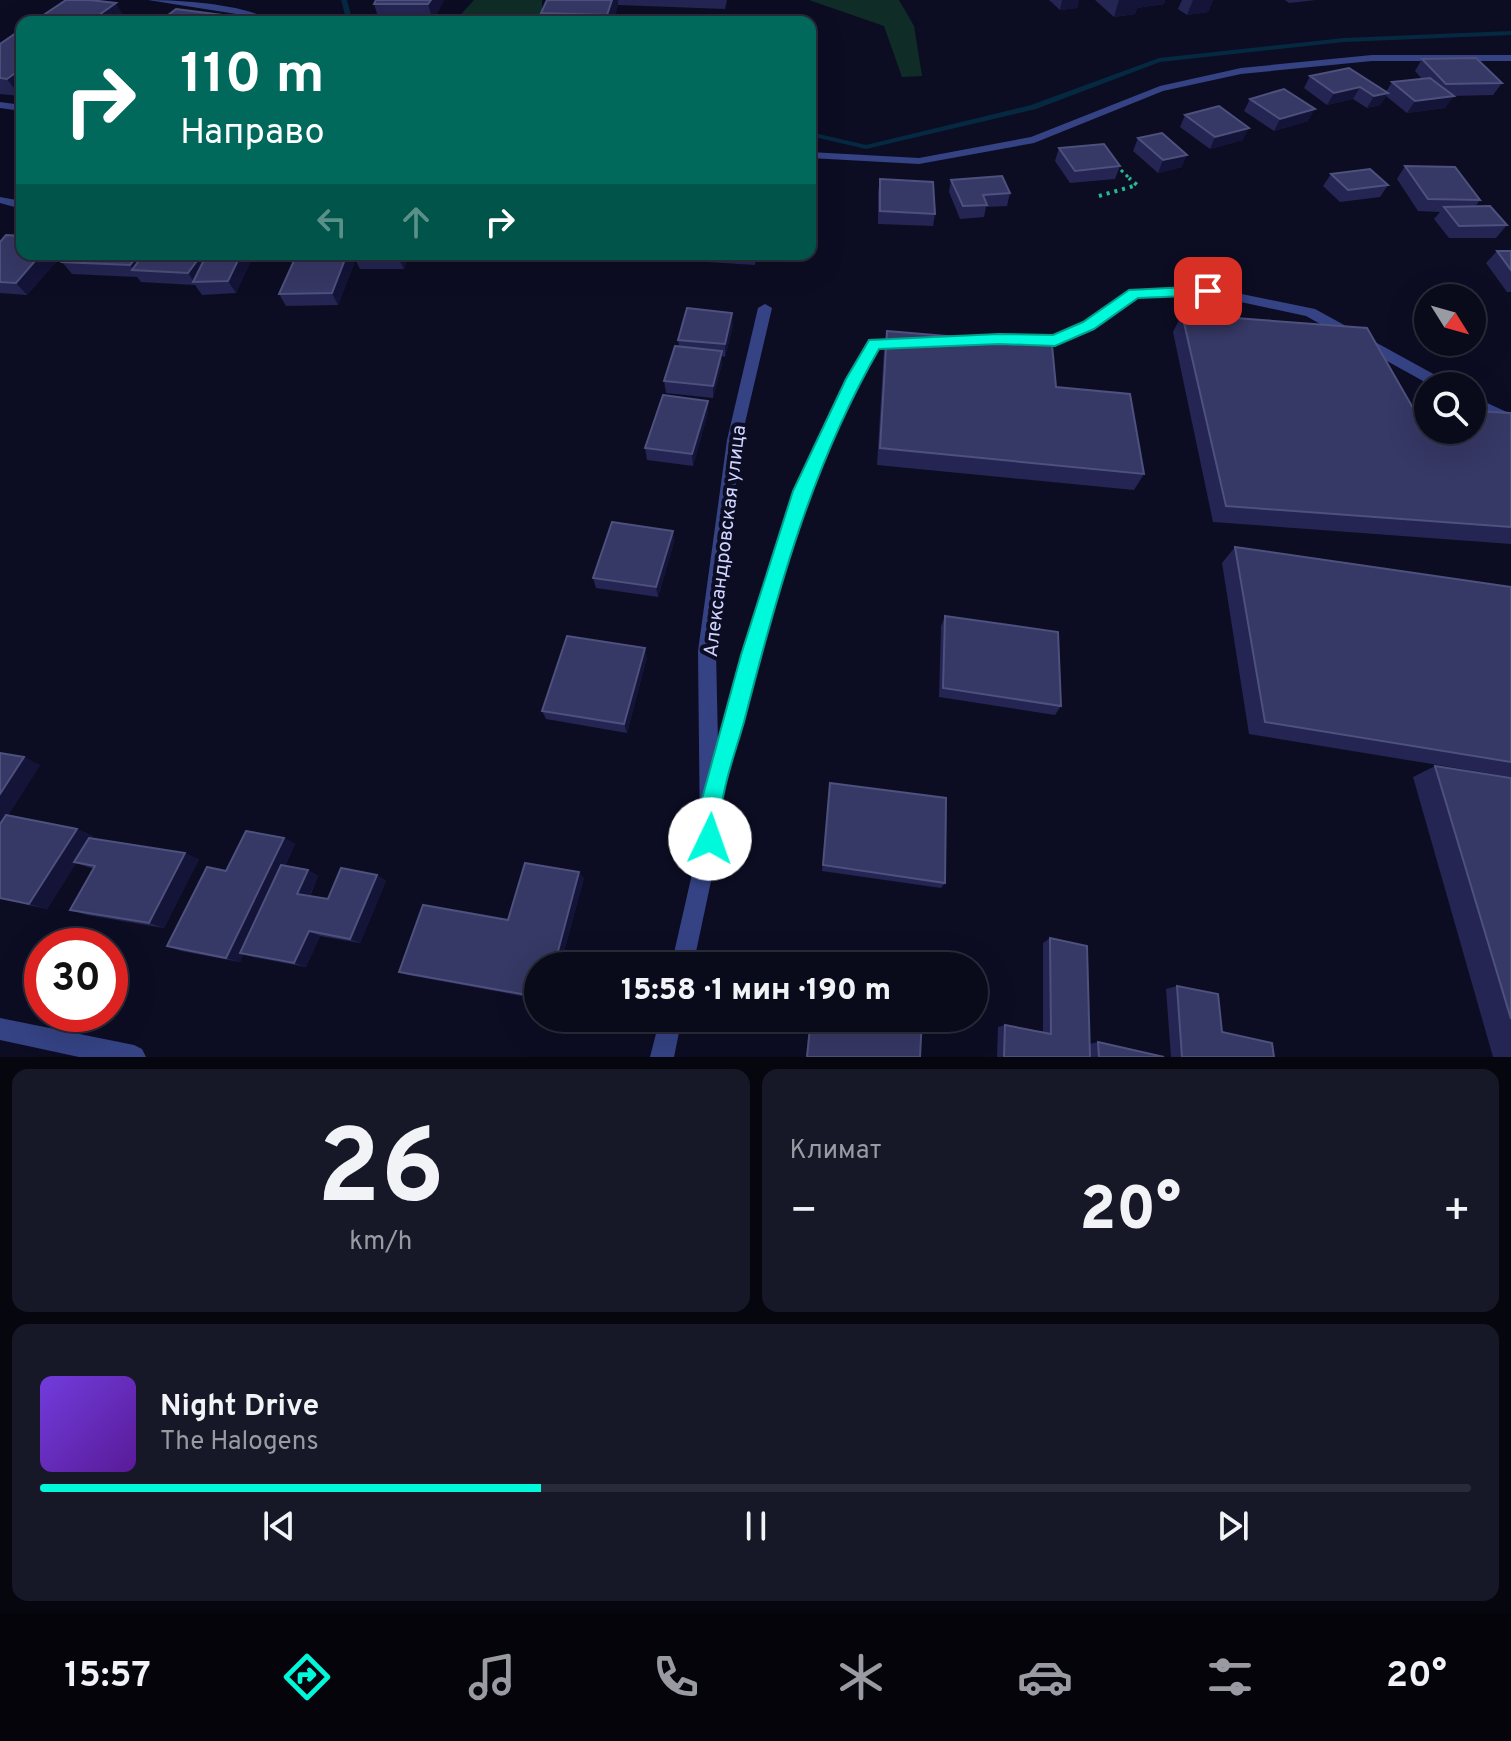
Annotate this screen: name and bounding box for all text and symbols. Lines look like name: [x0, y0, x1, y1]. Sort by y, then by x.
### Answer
text: 110 m: [180, 42, 325, 112]
icon: right: [48, 48, 152, 152]
text: Направо: [180, 111, 325, 157]
icon: left: [310, 200, 354, 244]
icon: ahead: [394, 200, 438, 244]
icon: right: [478, 200, 522, 244]
pin: [1174, 257, 1242, 325]
icon: arrive: [1186, 269, 1230, 313]
north arrow: [1414, 284, 1486, 356]
map controls: [1414, 284, 1486, 444]
button: search: [1414, 372, 1486, 444]
street label: Александровская улица: [699, 424, 753, 659]
position arrow: [668, 797, 752, 881]
speed limit sign: 30: [24, 928, 128, 1032]
text: 15:58 · 1 мин · 190 m: [621, 973, 891, 1010]
text: 26: [317, 1108, 445, 1240]
text: Климат: [790, 1135, 881, 1168]
text: 20°: [1079, 1175, 1181, 1251]
text: −: [790, 1185, 818, 1241]
text: +: [1443, 1185, 1471, 1241]
text: km/h: [349, 1226, 412, 1259]
text: Night Drive: [160, 1389, 319, 1426]
text: The Halogens: [160, 1426, 319, 1459]
icon: previous: [257, 1504, 301, 1548]
icon: pause: [734, 1504, 778, 1548]
icon: next: [1211, 1504, 1255, 1548]
icon: directions: [279, 1649, 335, 1705]
icon: music: [464, 1649, 520, 1705]
icon: phone: [648, 1649, 704, 1705]
icon: climate: [833, 1649, 889, 1705]
icon: car: [1017, 1649, 1073, 1705]
icon: filters: [1202, 1649, 1258, 1705]
text: 15:57: [64, 1654, 151, 1700]
text: 20°: [1386, 1654, 1447, 1700]

